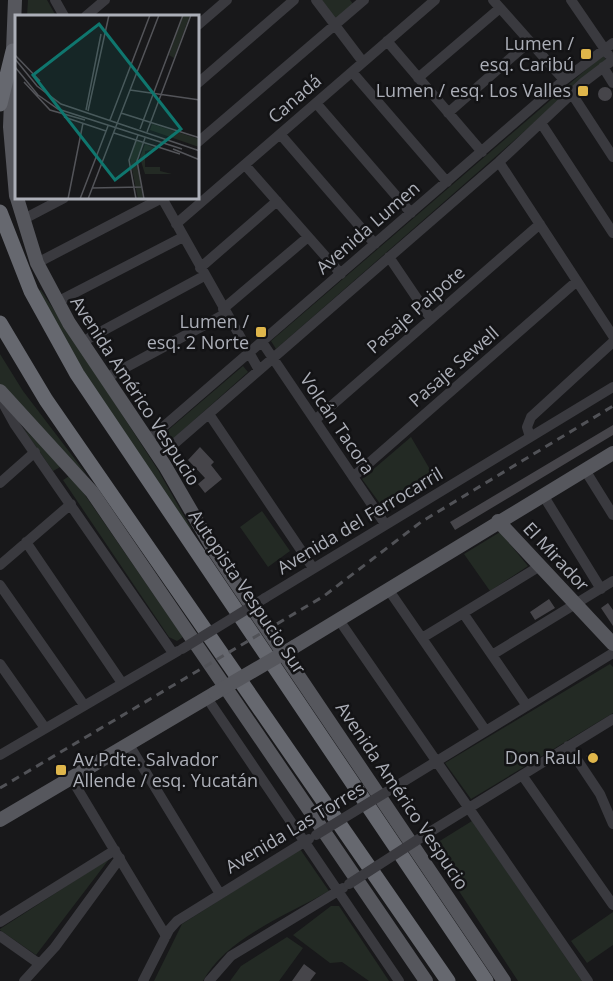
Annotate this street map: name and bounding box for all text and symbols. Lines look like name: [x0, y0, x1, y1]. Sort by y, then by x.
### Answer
inset map: [15, 15, 200, 200]
place label: Lumen / esq. Caribú: [480, 31, 574, 76]
marker: Lumen / esq. Caribú: [579, 47, 593, 61]
street label: Canadá: [263, 68, 326, 128]
place label: Lumen / esq. Los Valles: [376, 78, 571, 102]
marker: Lumen / esq. Los Valles: [576, 84, 590, 98]
street label: Avenida Lumen: [310, 176, 424, 279]
street label: Pasaje Paipote: [361, 260, 469, 358]
street label: Avenida Américo Vespucio: [65, 291, 206, 490]
place label: Lumen / esq. 2 Norte: [147, 309, 249, 354]
street label: Pasaje Sewell: [403, 320, 503, 412]
marker: Lumen / esq. 2 Norte: [254, 325, 268, 339]
street label: Volcán Tacora: [295, 368, 381, 479]
street label: Avenida del Ferrocarril: [272, 461, 447, 579]
street label: Autopista Vespucio Sur: [184, 505, 312, 679]
street label: El Mirador: [518, 516, 595, 597]
street label: Avenida Américo Vespucio: [331, 697, 475, 894]
place label: Don Raul: [505, 745, 581, 769]
place label: Av.Pdte. Salvador Allende / esq. Yucatán: [73, 747, 258, 792]
marker: Don Raul: [586, 751, 600, 765]
marker: Av.Pdte. Salvador Allende / esq. Yucatán: [54, 763, 68, 777]
street label: Avenida Las Torres: [220, 776, 369, 878]

